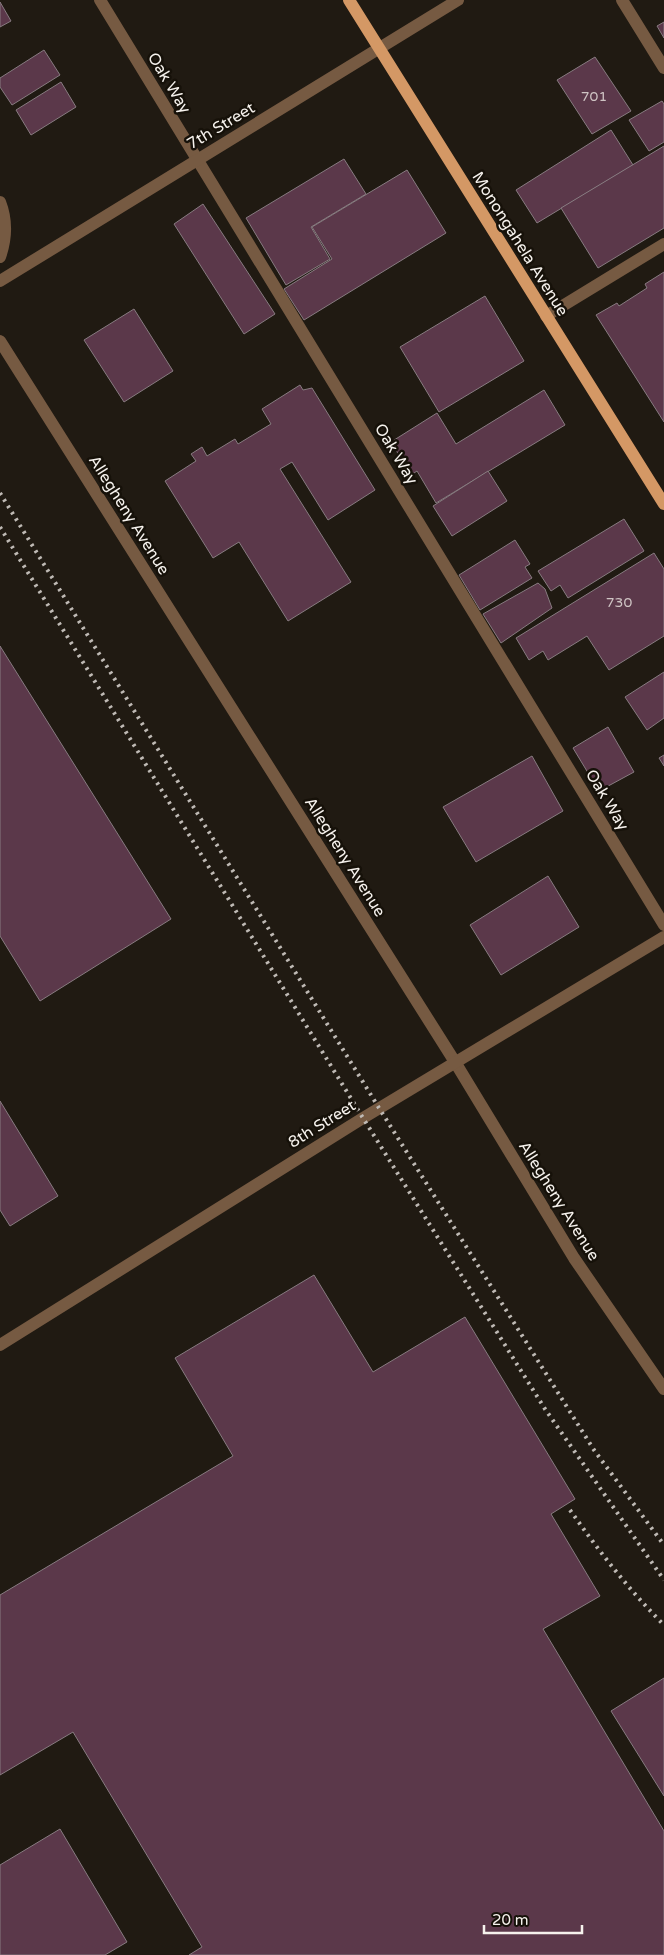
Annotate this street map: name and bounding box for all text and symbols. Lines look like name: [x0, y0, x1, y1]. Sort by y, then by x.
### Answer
street label: Oak Way: [143, 49, 195, 118]
house number: 701: [581, 88, 607, 105]
street label: 7th Street: [183, 98, 259, 154]
street label: Monongahela Avenue: [467, 168, 573, 320]
street label: Oak Way: [370, 420, 422, 489]
street label: Allegheny Avenue: [84, 451, 174, 579]
house number: 730: [606, 594, 632, 611]
street label: Oak Way: [581, 766, 633, 835]
street label: Allegheny Avenue: [300, 793, 390, 921]
street label: 8th Street: [285, 1095, 359, 1153]
street label: Allegheny Avenue: [514, 1137, 604, 1265]
scale bar: [484, 1902, 582, 1934]
text: 20 m: [492, 1911, 529, 1929]

